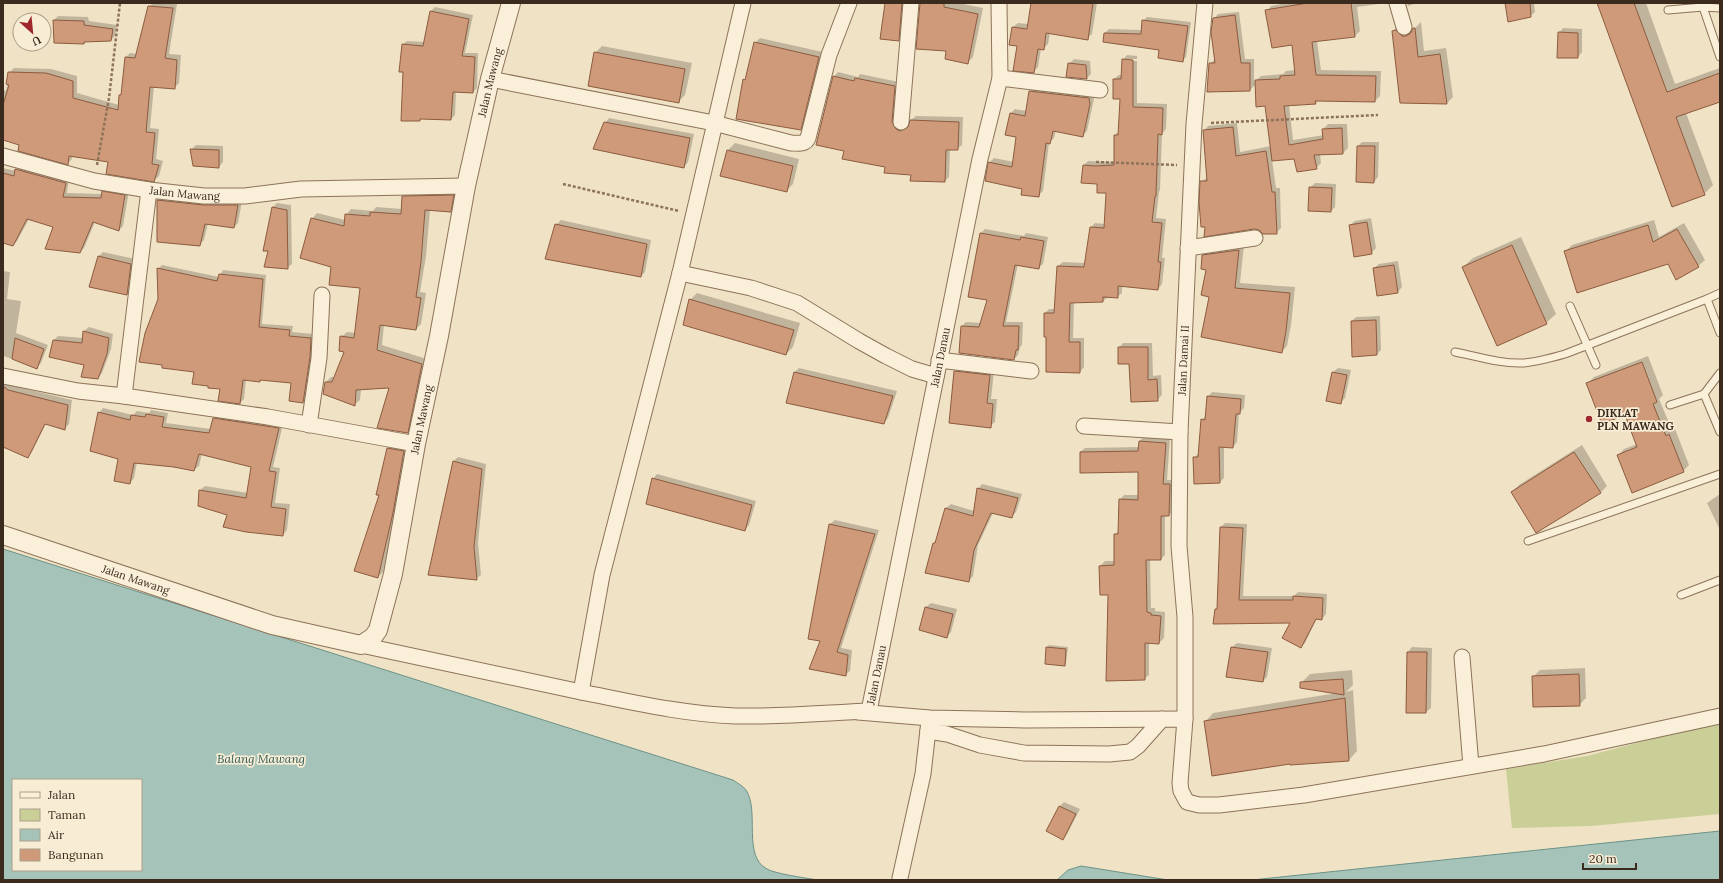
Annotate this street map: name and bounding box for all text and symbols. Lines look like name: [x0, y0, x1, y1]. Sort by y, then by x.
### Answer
north arrow: [12, 12, 52, 52]
text: U: [29, 33, 43, 49]
street label: Jalan Mawang: [474, 45, 506, 119]
street label: Jalan Mawang: [148, 183, 221, 203]
street label: Jalan Damai II: [1175, 324, 1192, 397]
street label: Jalan Danau: [927, 326, 953, 389]
street label: Jalan Mawang: [407, 383, 436, 456]
place label: DIKLAT PLN MAWANG: [1597, 406, 1674, 433]
marker: DIKLAT PLN MAWANG: [1584, 414, 1594, 424]
street label: Jalan Mawang: [99, 561, 172, 598]
street label: Jalan Danau: [863, 643, 889, 707]
water label: Balang Mawang: [217, 751, 305, 766]
legend: [12, 779, 142, 871]
text: Jalan: [47, 787, 75, 802]
text: Taman: [48, 807, 86, 822]
text: Air: [47, 827, 65, 842]
scale bar: [1583, 845, 1636, 871]
text: Bangunan: [48, 847, 104, 862]
text: 20 m: [1589, 851, 1617, 866]

